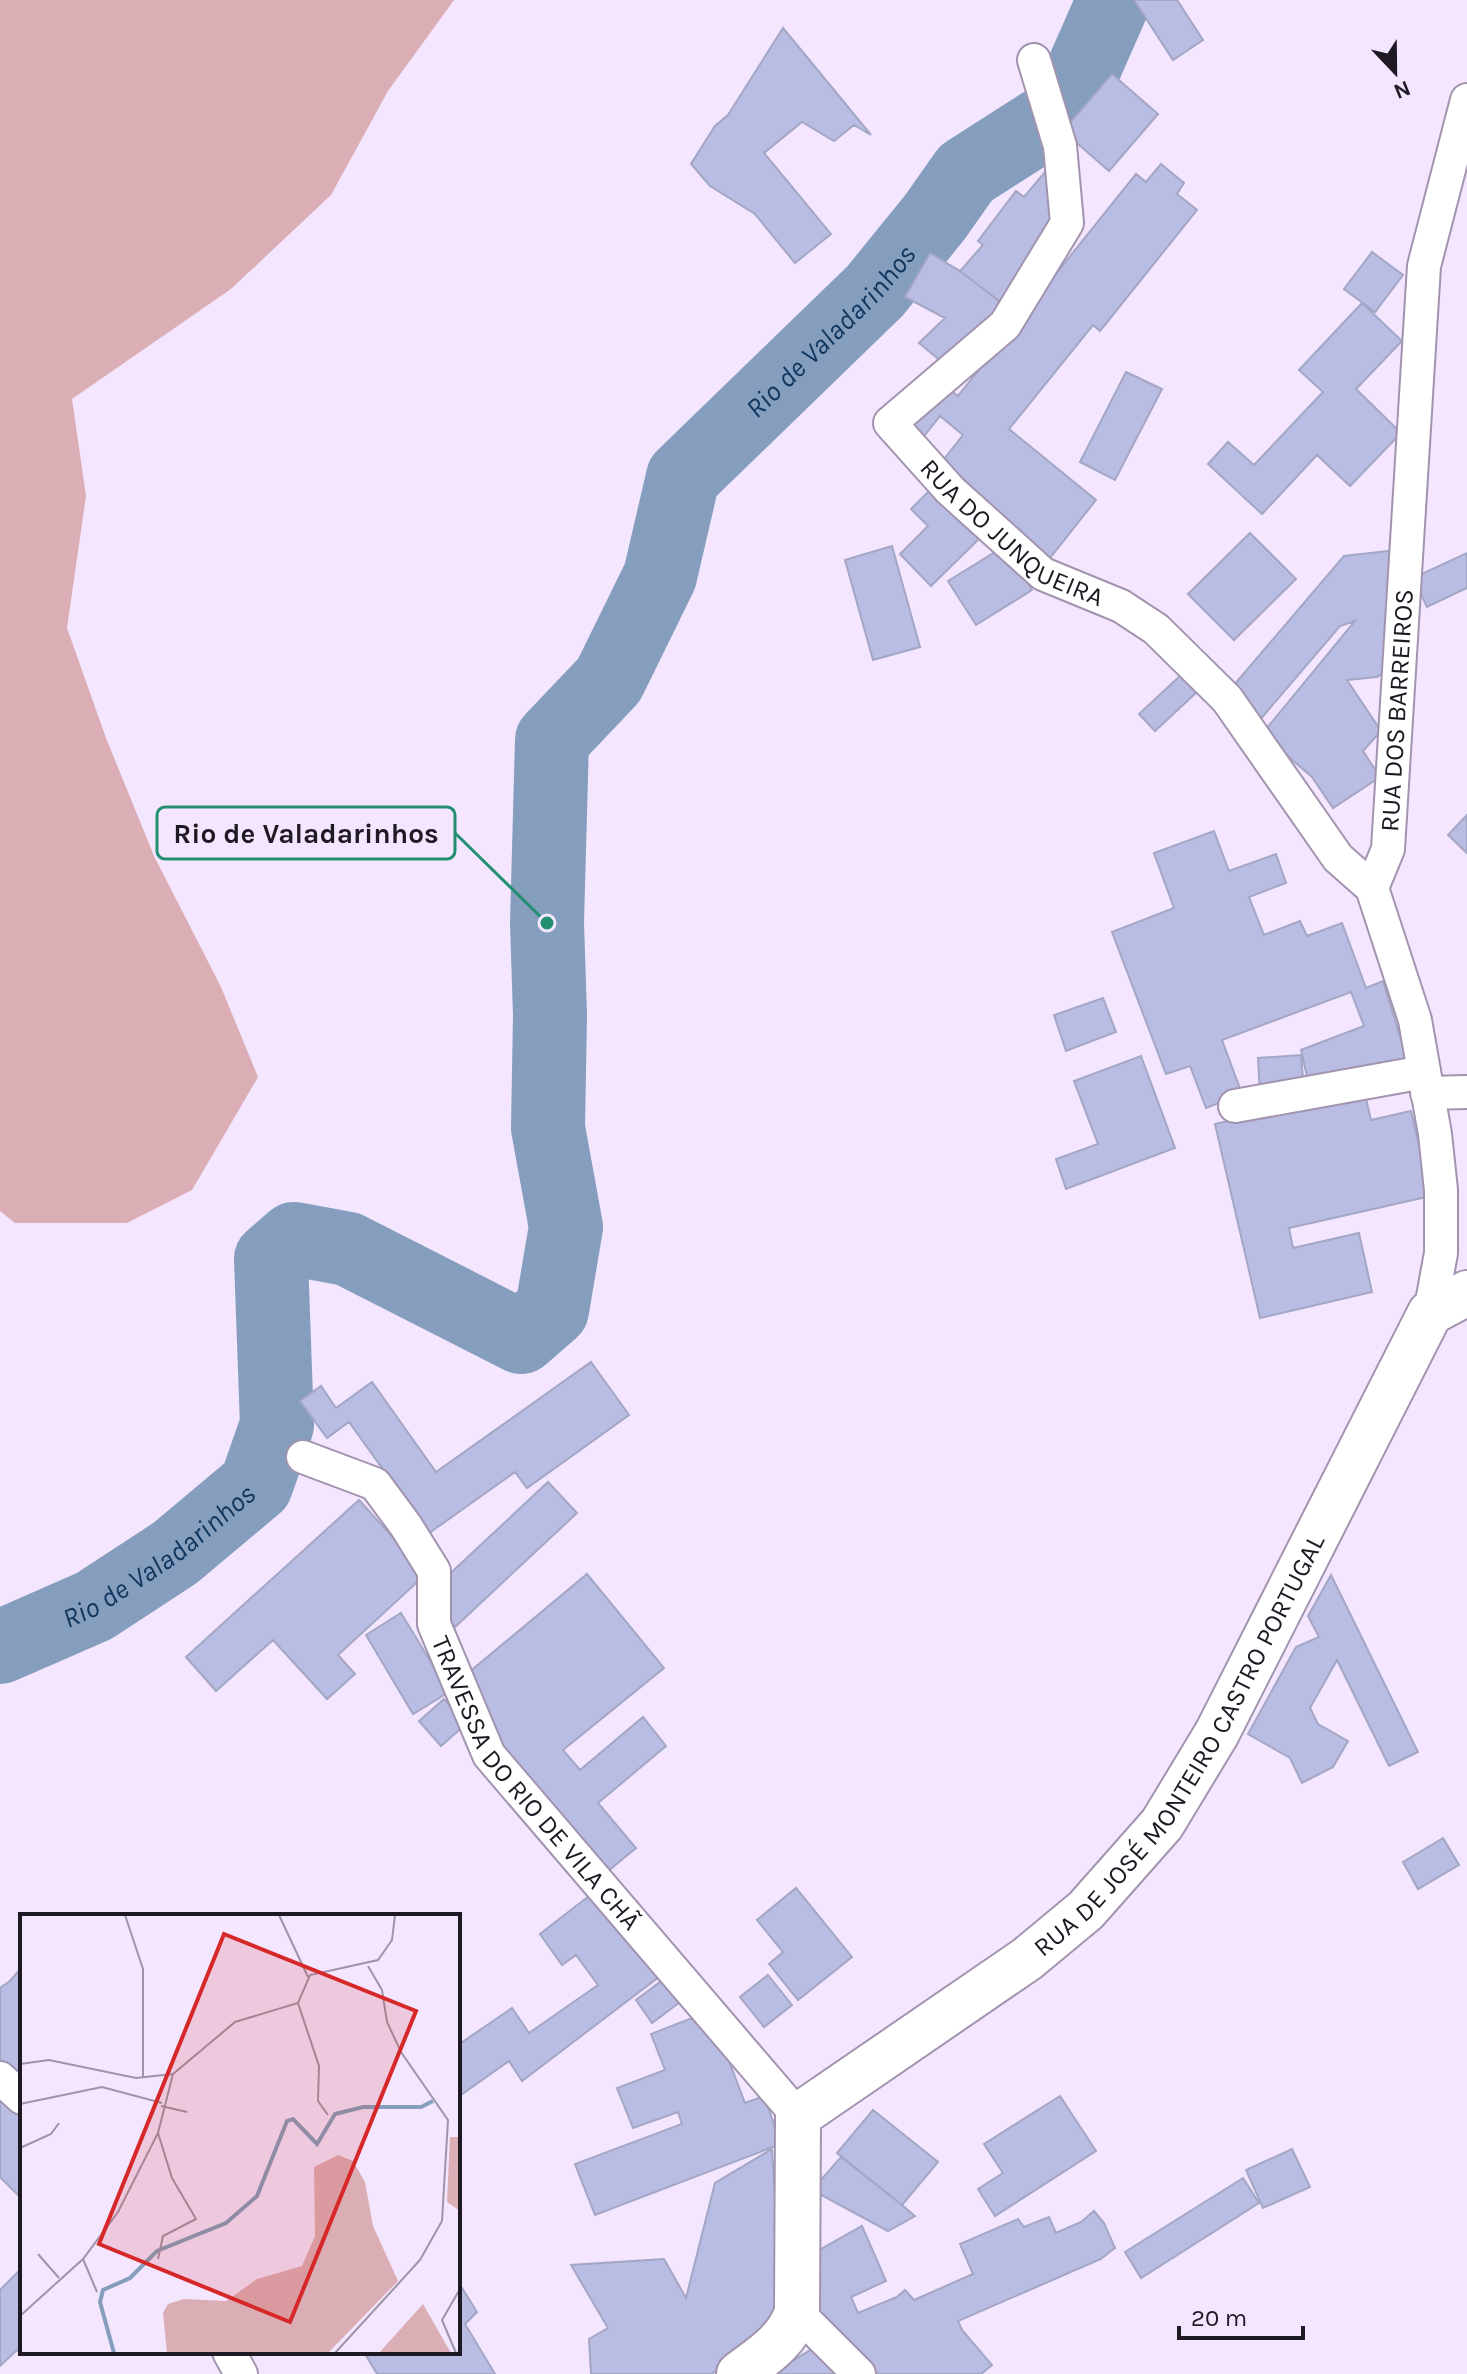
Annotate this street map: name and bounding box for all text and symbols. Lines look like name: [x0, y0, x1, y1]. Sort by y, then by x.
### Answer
north arrow: [1355, 32, 1435, 112]
text: N: [1390, 75, 1414, 105]
water label: Rio de Valadarinhos: [739, 238, 923, 425]
street label: RUA DO JUNQUEIRA: [914, 453, 1108, 613]
street label: RUA DOS BARREIROS: [1374, 588, 1420, 833]
callout: Rio de Valadarinhos: [157, 807, 455, 859]
text: Rio de Valadarinhos: [173, 817, 439, 850]
water label: Rio de Valadarinhos: [57, 1477, 262, 1635]
street label: RUA DE JOSÉ MONTEIRO CASTRO PORTUGAL: [1027, 1529, 1331, 1963]
street label: TRAVESSA DO RIO DE VILA CHÃ: [425, 1632, 647, 1937]
inset map: [20, 1914, 460, 2354]
scale bar: [1179, 2290, 1303, 2340]
text: 20 m: [1191, 2304, 1247, 2332]

